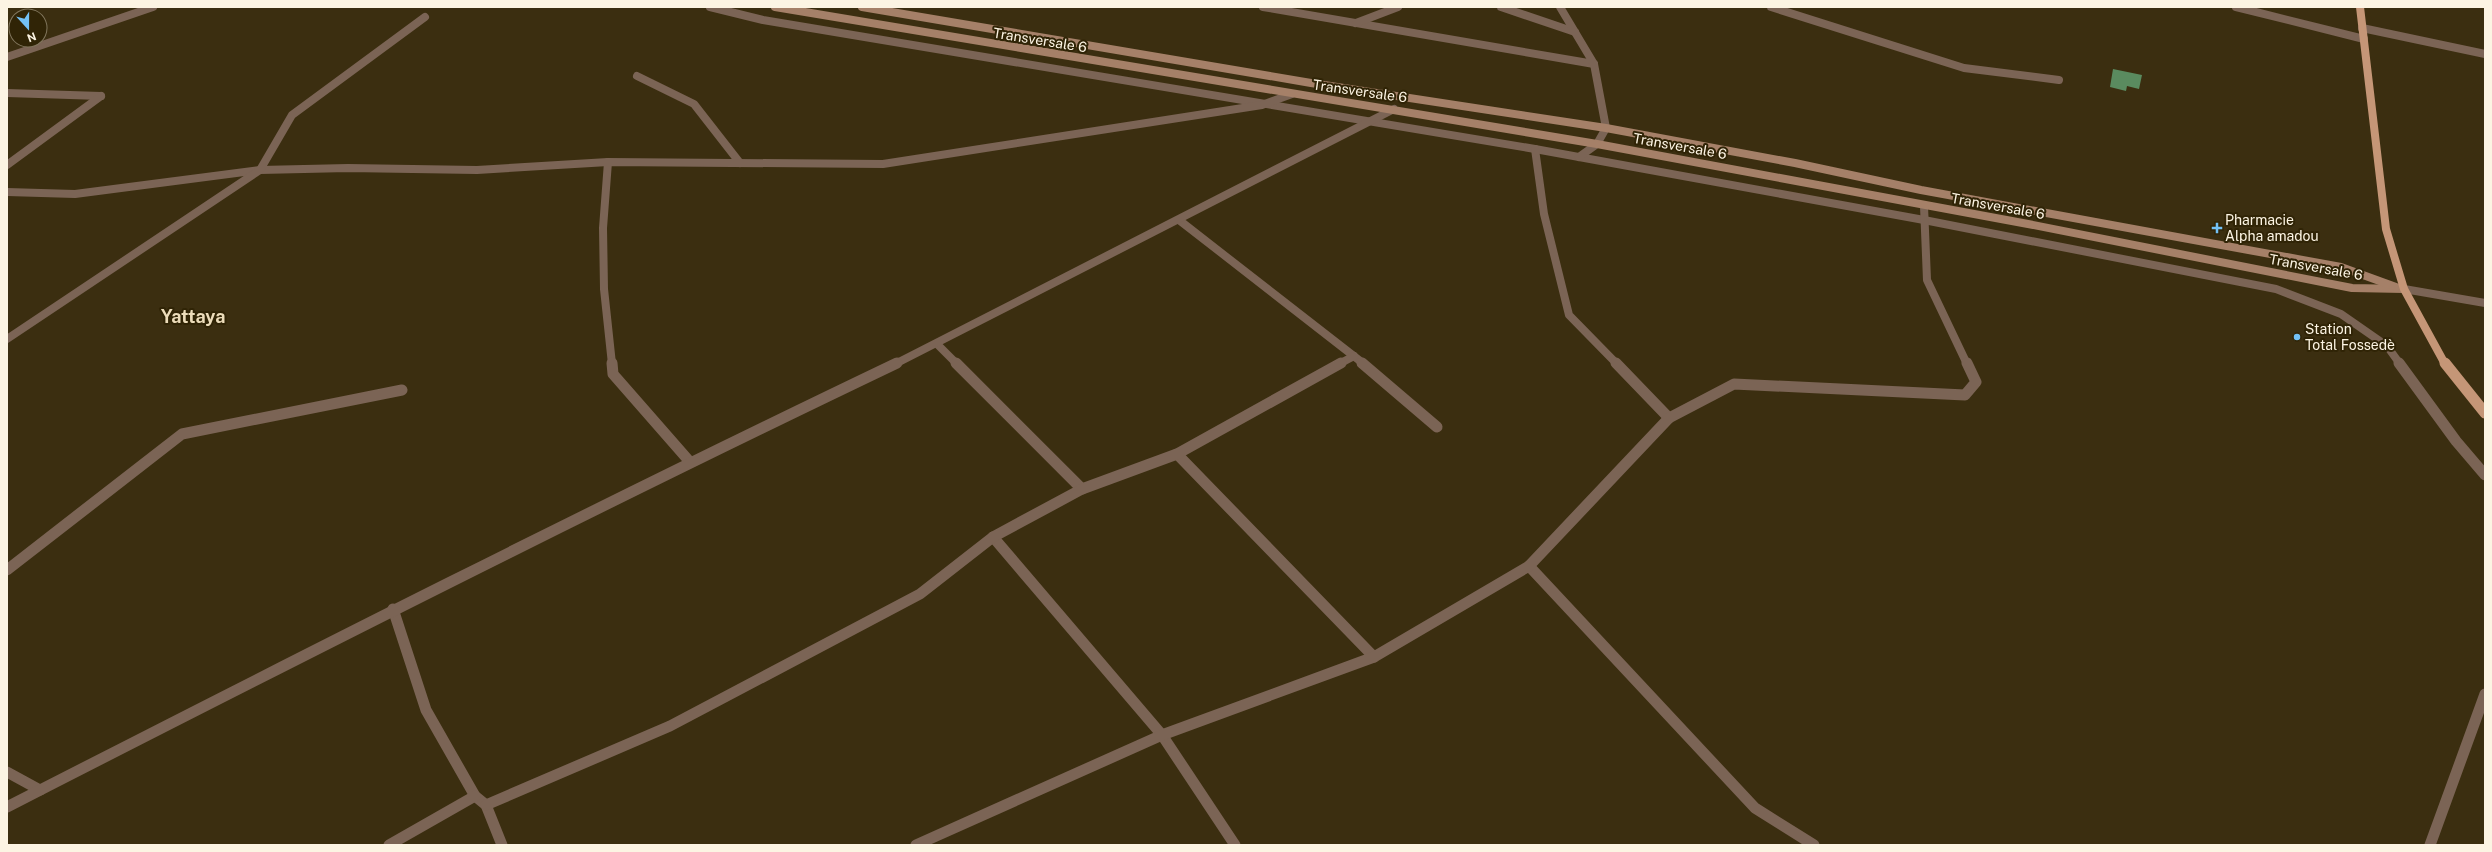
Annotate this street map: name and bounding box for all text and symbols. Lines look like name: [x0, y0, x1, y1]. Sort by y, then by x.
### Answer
north arrow: [8, 8, 48, 48]
street label: Transversale 6: [992, 25, 1088, 55]
text: N: [25, 30, 38, 44]
street label: Transversale 6: [1312, 76, 1408, 106]
street label: Transversale 6: [1632, 130, 1728, 162]
street label: Transversale 6: [1950, 190, 2046, 222]
place label: Pharmacie Alpha amadou: [2225, 212, 2319, 244]
marker: Pharmacie Alpha amadou: [2212, 223, 2222, 233]
street label: Transversale 6: [2268, 251, 2364, 283]
district label: Yattaya: [161, 306, 225, 327]
place label: Station Total Fossedè: [2305, 321, 2395, 353]
marker: Station Total Fossedè: [2292, 332, 2302, 342]

